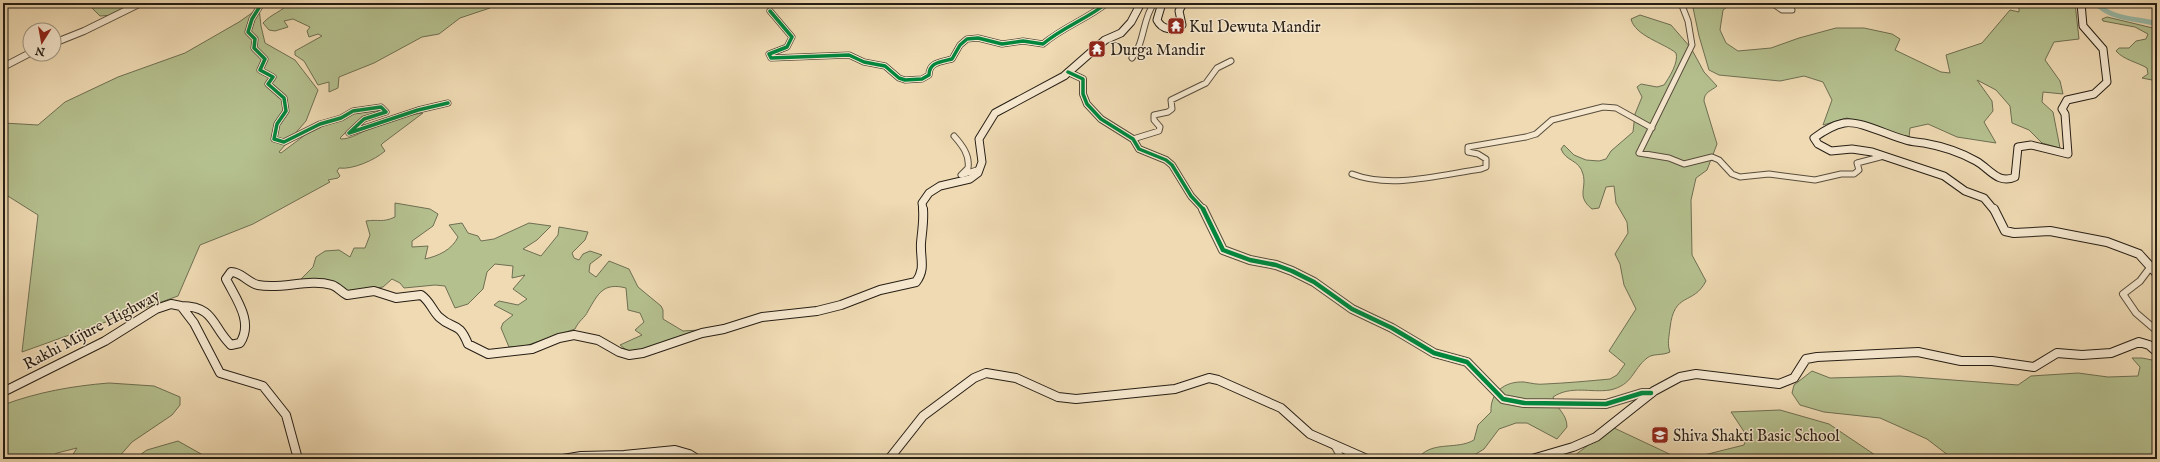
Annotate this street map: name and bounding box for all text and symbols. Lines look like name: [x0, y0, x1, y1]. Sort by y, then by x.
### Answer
temple icon: Kul Dewuta Mandir: [1166, 16, 1186, 36]
place label: Kul Dewuta Mandir: [1189, 18, 1321, 38]
north arrow: [22, 22, 62, 62]
temple icon: Durga Mandir: [1087, 39, 1107, 59]
place label: Durga Mandir: [1110, 41, 1205, 61]
text: N: [34, 43, 47, 59]
street label: Rakhi Mijure Highway: [20, 286, 164, 375]
school or university icon: Shiva Shakti Basic School: [1650, 425, 1670, 445]
place label: Shiva Shakti Basic School: [1673, 427, 1840, 447]

